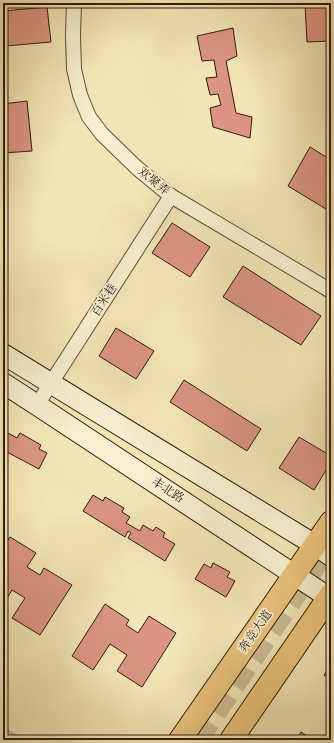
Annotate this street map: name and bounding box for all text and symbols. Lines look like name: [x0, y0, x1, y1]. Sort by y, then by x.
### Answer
street label: 欢聚弄: [135, 164, 172, 199]
street label: 百米巷: [88, 281, 121, 319]
street label: 丰北路: [149, 474, 187, 507]
street label: 奔竞大道: [235, 607, 275, 655]

